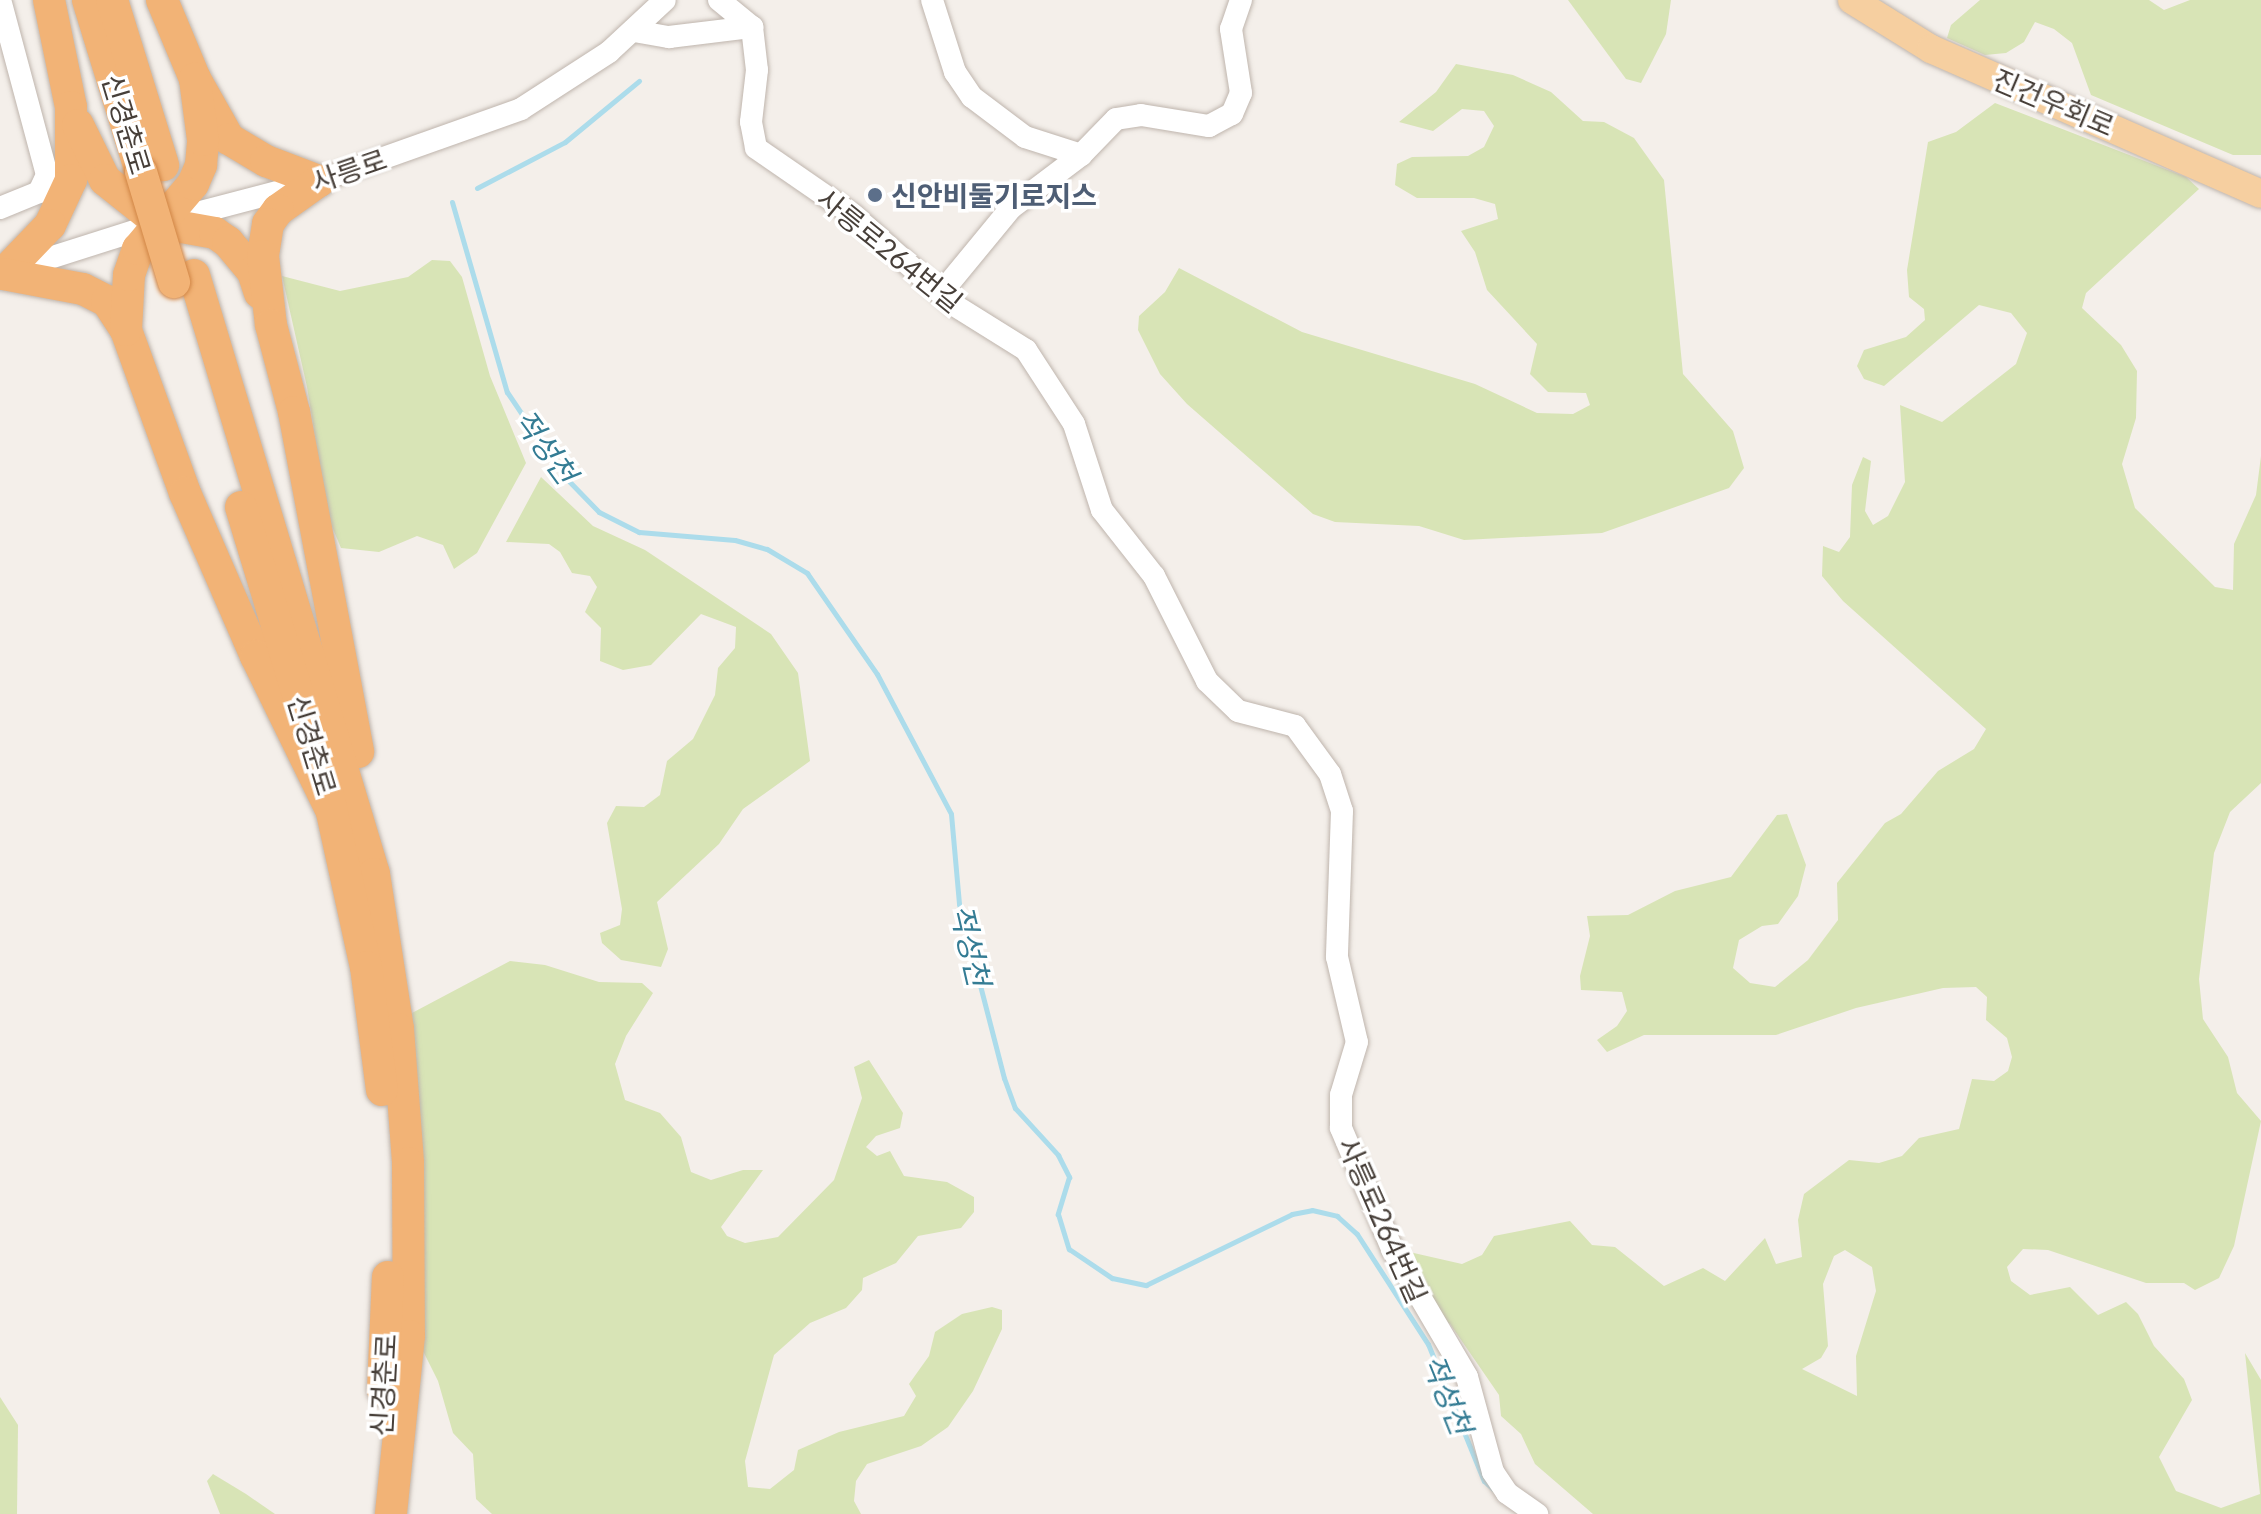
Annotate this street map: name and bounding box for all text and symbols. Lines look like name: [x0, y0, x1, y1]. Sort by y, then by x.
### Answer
street label: 진건우회로: [1988, 61, 2120, 143]
street label: 신경춘로: [96, 70, 158, 178]
street label: 사릉로: [307, 142, 391, 198]
place label: 신안비둘기로지스: [891, 178, 1097, 212]
street label: 사릉로264번길: [810, 181, 970, 319]
marker: 신안비둘기로지스: [866, 186, 884, 204]
water label: 적성천: [507, 402, 585, 490]
street label: 신경춘로: [282, 691, 344, 799]
water label: 적성천: [944, 901, 998, 989]
street label: 사릉로264번길: [1332, 1132, 1434, 1308]
street label: 신경춘로: [364, 1333, 402, 1437]
water label: 적성천: [1416, 1349, 1480, 1439]

